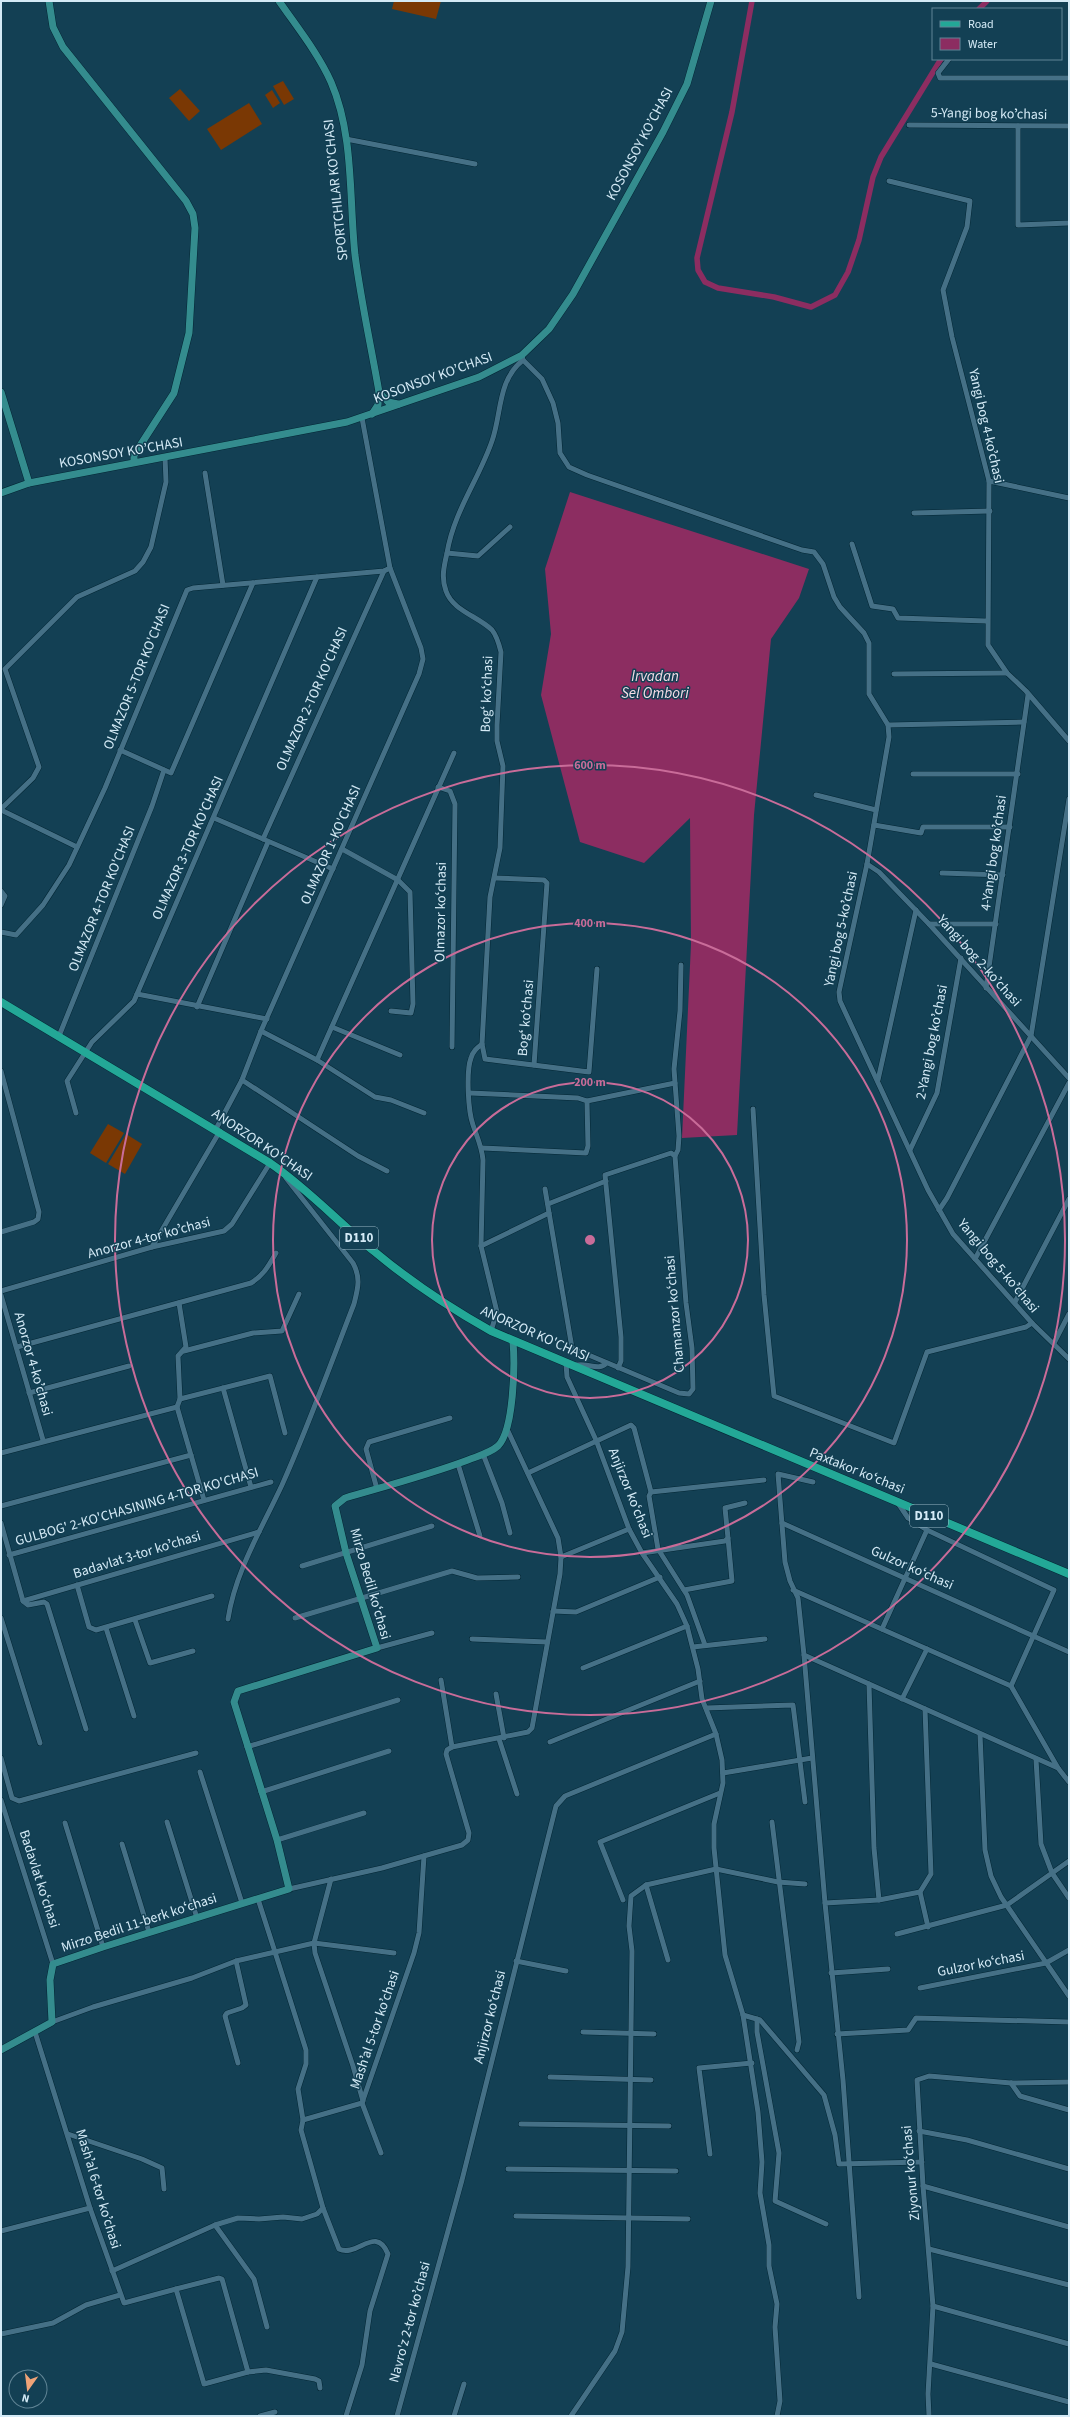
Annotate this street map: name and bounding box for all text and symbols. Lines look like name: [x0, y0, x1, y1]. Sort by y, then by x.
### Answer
legend: [932, 8, 1062, 60]
text: Road: [968, 16, 994, 33]
text: Water: [968, 36, 998, 53]
street label: KOSONSOY KO’CHASI: [602, 84, 678, 204]
street label: 5-Yangi bog koʼchasi: [931, 103, 1047, 125]
street label: SPORTCHILAR KO'CHASI: [319, 118, 353, 262]
street label: KOSONSOY KO’CHASI: [371, 347, 495, 409]
street label: Yangi bog 4-koʼchasi: [963, 366, 1009, 485]
street label: KOSONSOY KO’CHASI: [58, 432, 184, 474]
street label: OLMAZOR 5-TOR KO'CHASI: [99, 601, 175, 753]
street label: OLMAZOR 2-TOR KO'CHASI: [271, 624, 353, 774]
street label: Bogʻ koʻchasi: [476, 655, 498, 733]
water label: Irvadan Sel Ombori: [621, 666, 689, 704]
text: 600 m: [574, 757, 606, 774]
street label: OLMAZOR 3-TOR KO'CHASI: [147, 773, 229, 923]
street label: OLMAZOR 1-KO'CHASI: [296, 782, 366, 908]
street label: 4-Yangi bog koʼchasi: [976, 794, 1012, 912]
street label: OLMAZOR 4-TOR KO'CHASI: [64, 823, 140, 975]
street label: Olmazor koʻchasi: [430, 862, 452, 962]
street label: Yangi bog 5-koʼchasi: [819, 870, 863, 989]
street label: Yangi bog 2-koʼchasi: [932, 910, 1026, 1011]
text: 400 m: [574, 915, 606, 932]
street label: Bogʻ koʻchasi: [513, 979, 539, 1057]
street label: 2-Yangi bog koʼchasi: [911, 983, 953, 1101]
text: 200 m: [574, 1074, 606, 1091]
street label: ANORZOR KO'CHASI: [208, 1104, 316, 1186]
street label: Anorzor 4-tor koʼchasi: [85, 1212, 213, 1264]
street label: Yangi bog 5-koʼchasi: [952, 1214, 1043, 1317]
road number: D110: [340, 1227, 378, 1249]
centre of rings: [583, 1233, 597, 1247]
street label: Chamanzor koʻchasi: [660, 1255, 690, 1373]
street label: ANORZOR KO'CHASI: [477, 1301, 593, 1367]
street label: Аnorzor 4-koʼchasi: [9, 1310, 57, 1418]
street label: Paxtakor koʻchasi: [806, 1443, 908, 1499]
street label: Anjirzor koʻchasi: [603, 1445, 657, 1541]
street label: GULBOG' 2-KO'CHASINING 4-TOR KO'CHASI: [13, 1463, 261, 1551]
road number: D110: [910, 1505, 948, 1527]
street label: Badavlat 3-tor koʼchasi: [71, 1526, 203, 1584]
street label: Mirzo Bedil koʻchasi: [345, 1526, 395, 1642]
street label: Gulzor koʻchasi: [868, 1541, 956, 1595]
street label: Badavlat koʻchasi: [14, 1827, 64, 1931]
street label: Mirzo Bedil 11-berk koʻchasi: [59, 1888, 219, 1958]
street label: Gulzor koʻchasi: [936, 1946, 1026, 1982]
street label: Mashʼal 5-tor koʼchasi: [345, 1968, 405, 2092]
street label: Anjirzor koʻchasi: [469, 1968, 511, 2066]
street label: Ziyonur koʻchasi: [897, 2125, 925, 2221]
street label: Mashʼal 6-tor koʼchasi: [70, 2127, 126, 2251]
street label: Navro'z 2-tor koʼchasi: [384, 2259, 436, 2385]
north arrow: [8, 2369, 48, 2409]
text: N: [20, 2390, 31, 2406]

